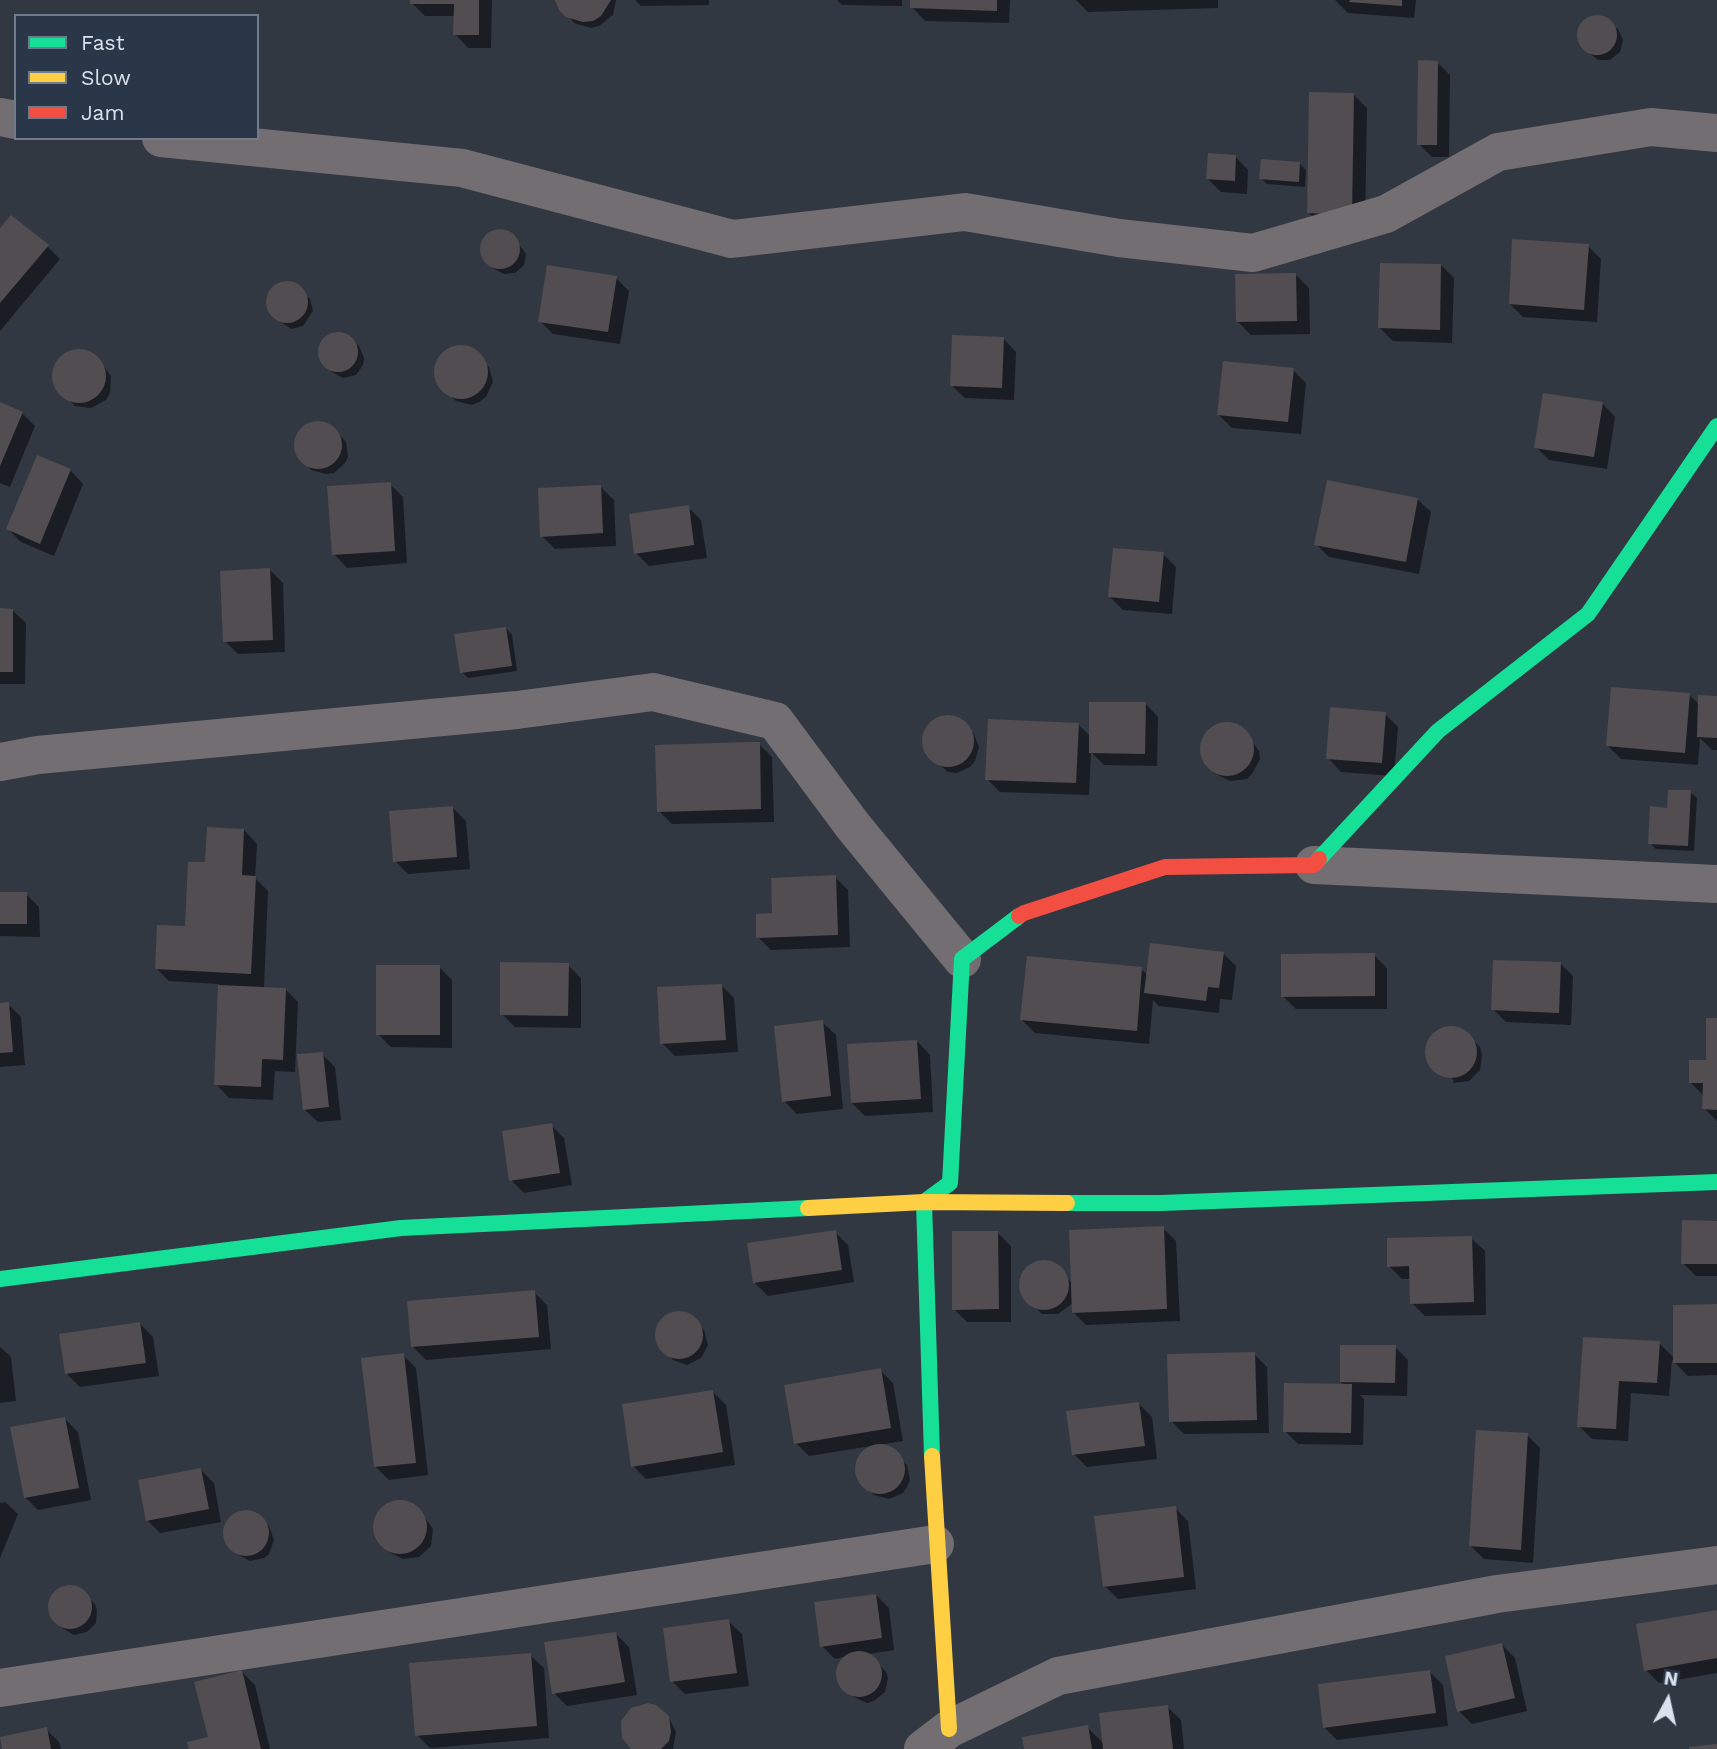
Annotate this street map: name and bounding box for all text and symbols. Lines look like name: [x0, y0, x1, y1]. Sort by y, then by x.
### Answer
legend: [14, 14, 259, 140]
text: Fast: [81, 30, 125, 55]
text: Slow: [81, 65, 131, 90]
text: Jam: [81, 100, 124, 125]
north arrow: [1633, 1665, 1703, 1735]
text: N: [1662, 1666, 1680, 1691]

